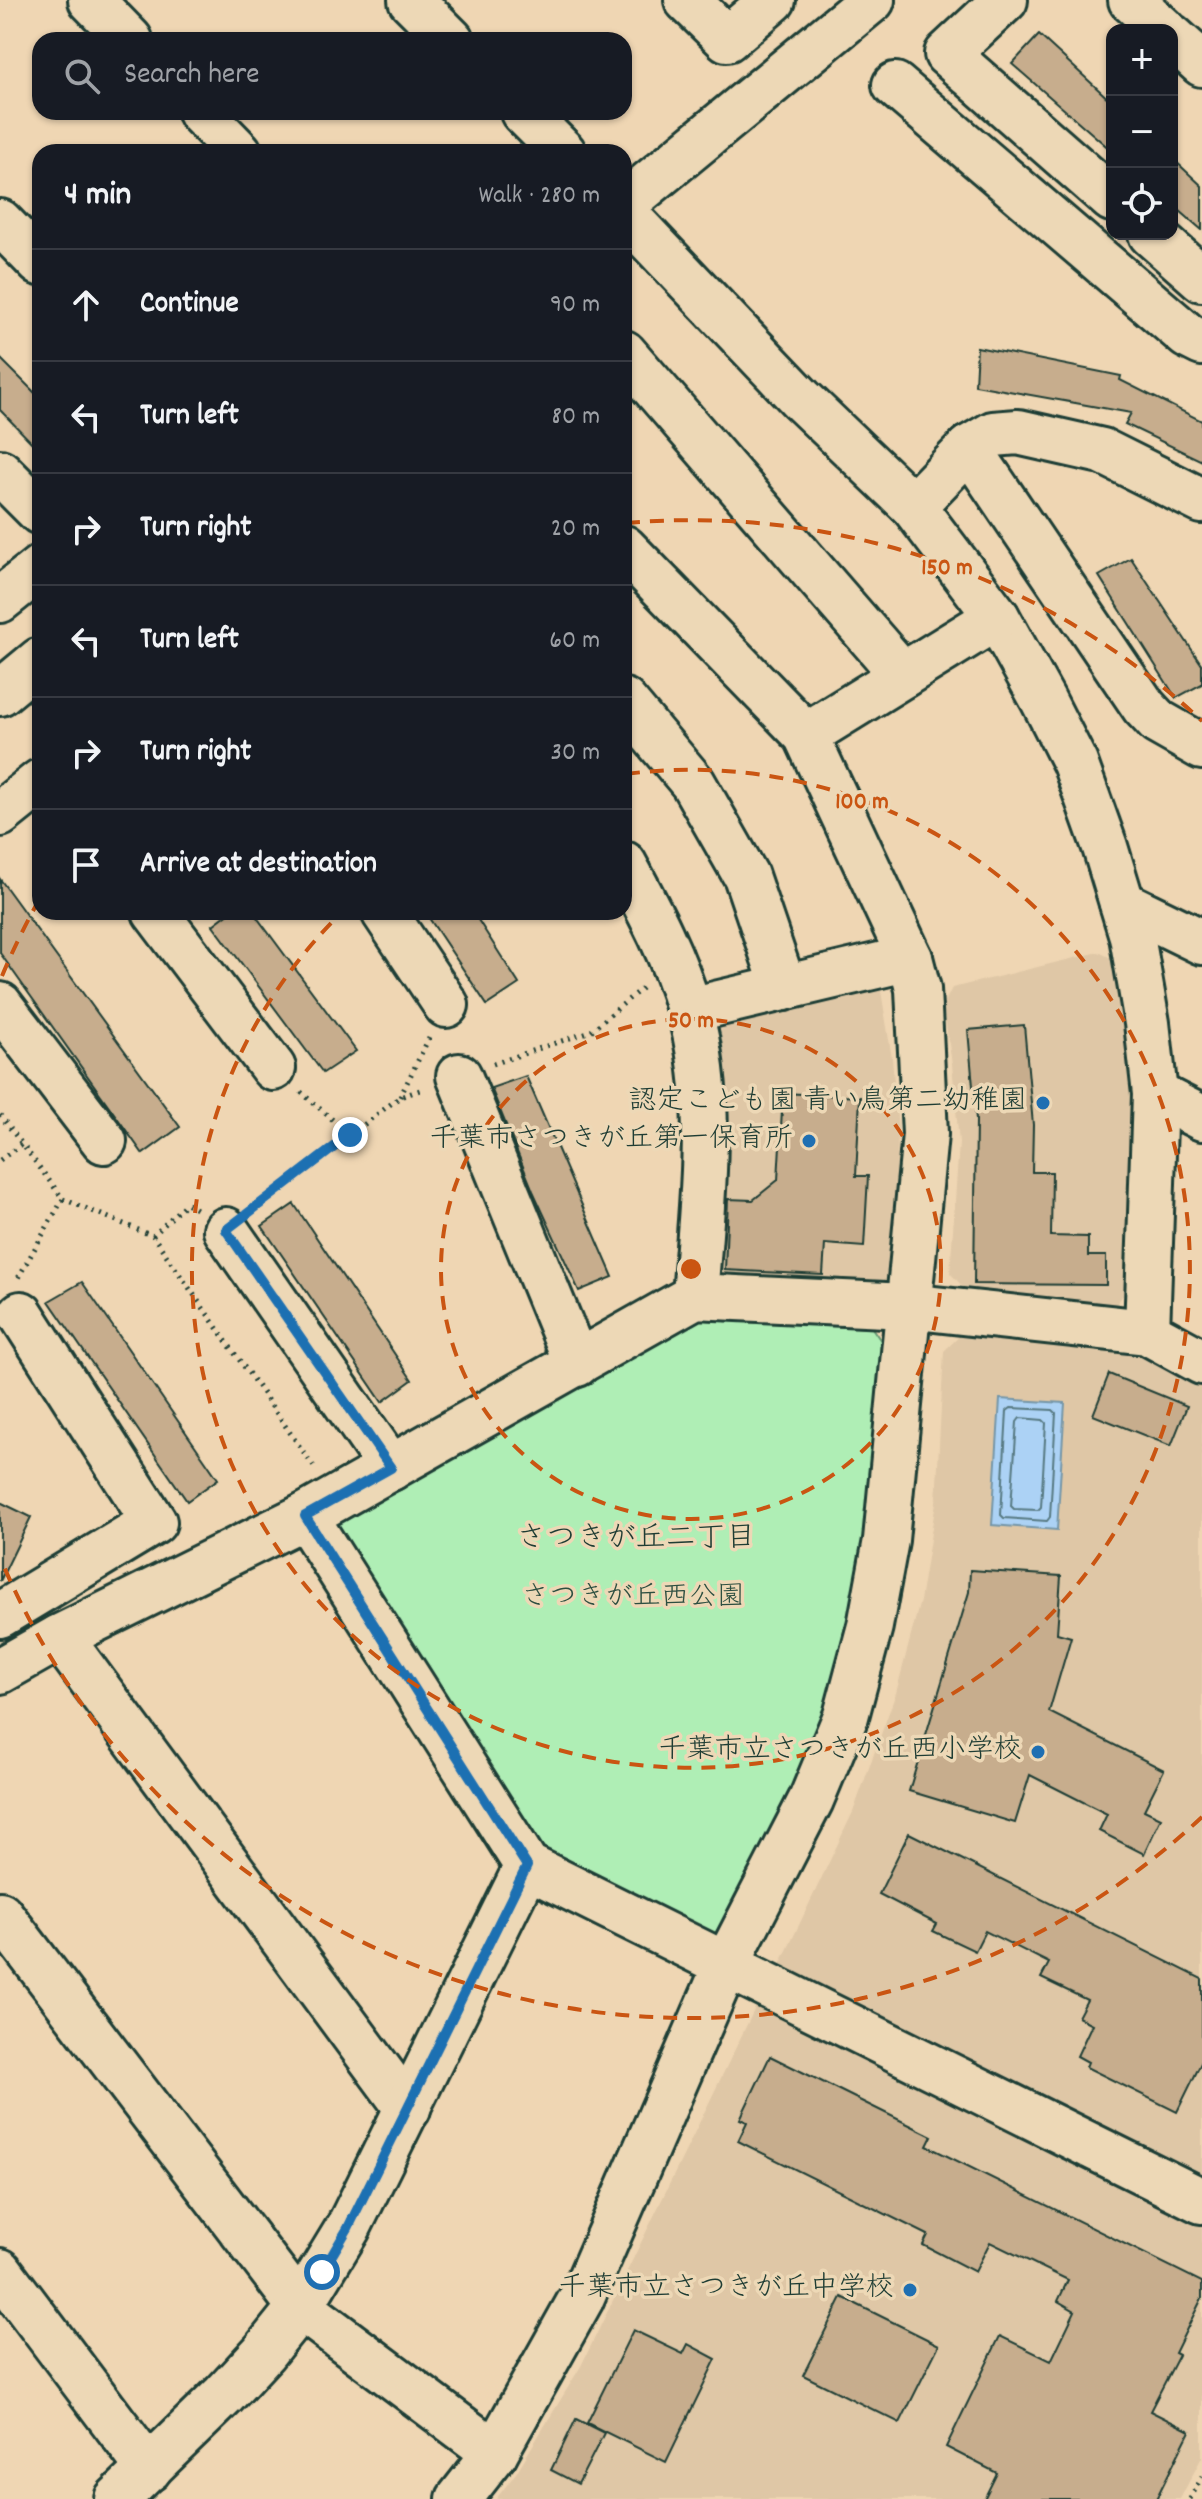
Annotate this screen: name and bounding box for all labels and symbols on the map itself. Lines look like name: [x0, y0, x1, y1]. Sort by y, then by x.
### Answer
text: 150 m: [921, 552, 973, 586]
text: 100 m: [835, 786, 889, 820]
text: 50 m: [668, 1005, 714, 1039]
place label: 認定こども園 青い鳥第二幼稚園: [629, 1083, 1027, 1123]
marker: 認定こども園 青い鳥第二幼稚園: [1034, 1094, 1052, 1112]
route end: [332, 1117, 368, 1153]
place label: 千葉市さつきが丘第一保育所: [430, 1121, 793, 1161]
marker: 千葉市さつきが丘第一保育所: [800, 1132, 818, 1150]
centre of rings: [677, 1255, 705, 1283]
district label: さつきが丘二丁目: [516, 1519, 756, 1562]
park label: さつきが丘西公園: [521, 1579, 745, 1619]
place label: 千葉市立さつきが丘西小学校: [659, 1732, 1022, 1772]
marker: 千葉市立さつきが丘西小学校: [1029, 1743, 1047, 1761]
route start: [304, 2254, 340, 2290]
place label: 千葉市立さつきが丘中学校: [559, 2270, 894, 2310]
marker: 千葉市立さつきが丘中学校: [901, 2281, 919, 2299]

